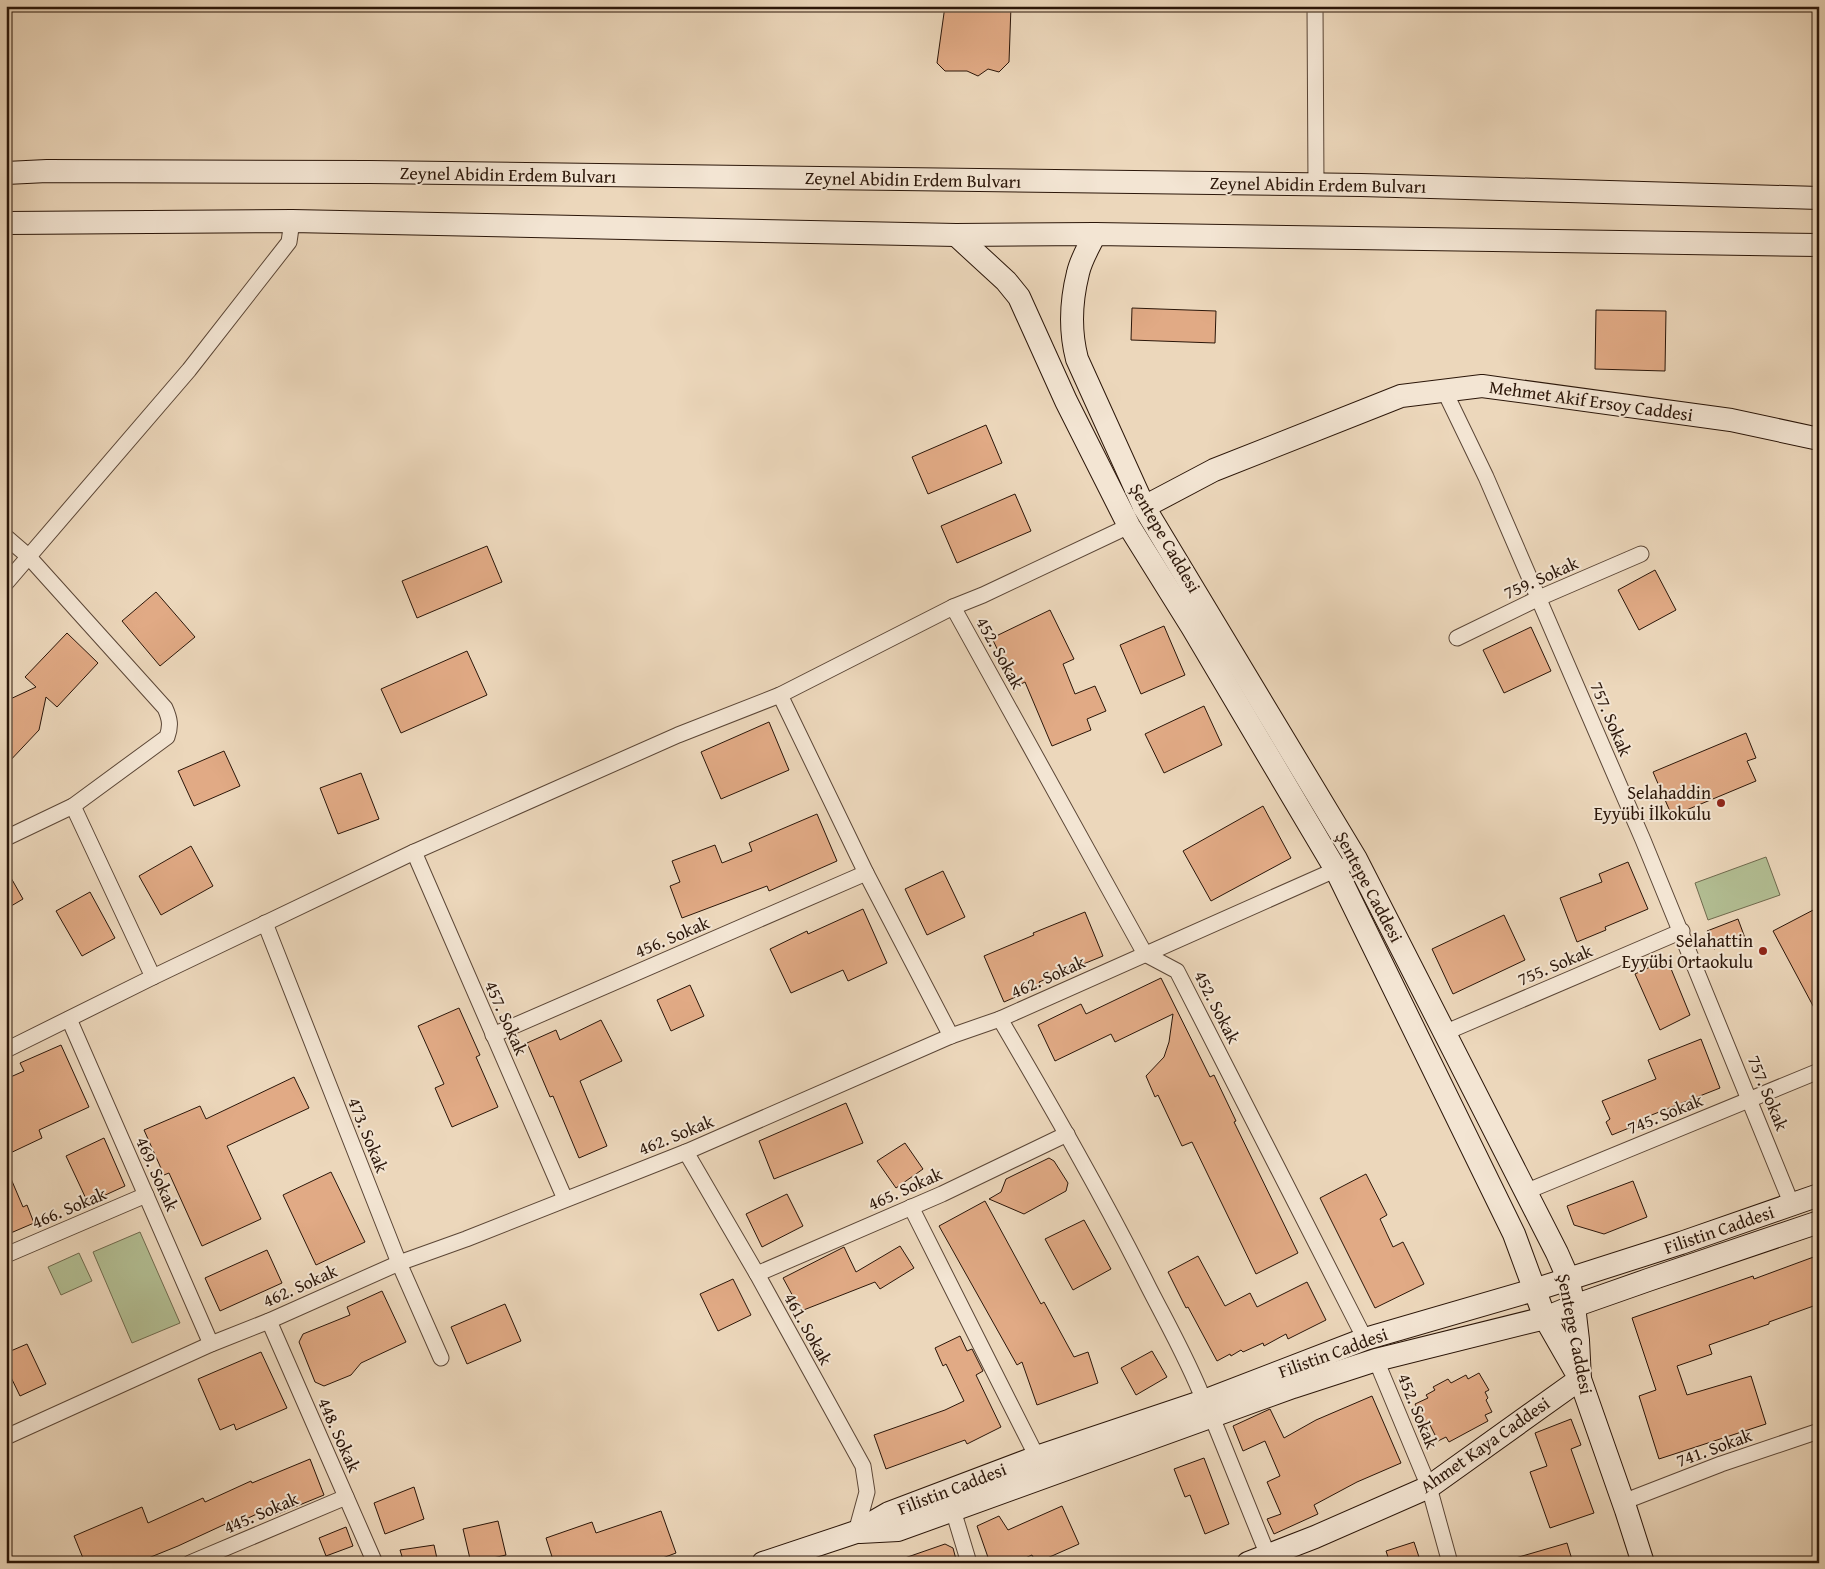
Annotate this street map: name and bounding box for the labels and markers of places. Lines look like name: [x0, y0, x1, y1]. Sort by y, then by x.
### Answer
place label: Selahaddin Eyyübi İlkokulu: [1594, 779, 1711, 827]
marker: Selahaddin Eyyübi İlkokulu: [1715, 797, 1727, 809]
place label: Selahattin Eyyübi Ortaokulu: [1622, 927, 1753, 975]
marker: Selahattin Eyyübi Ortaokulu: [1757, 945, 1769, 957]

